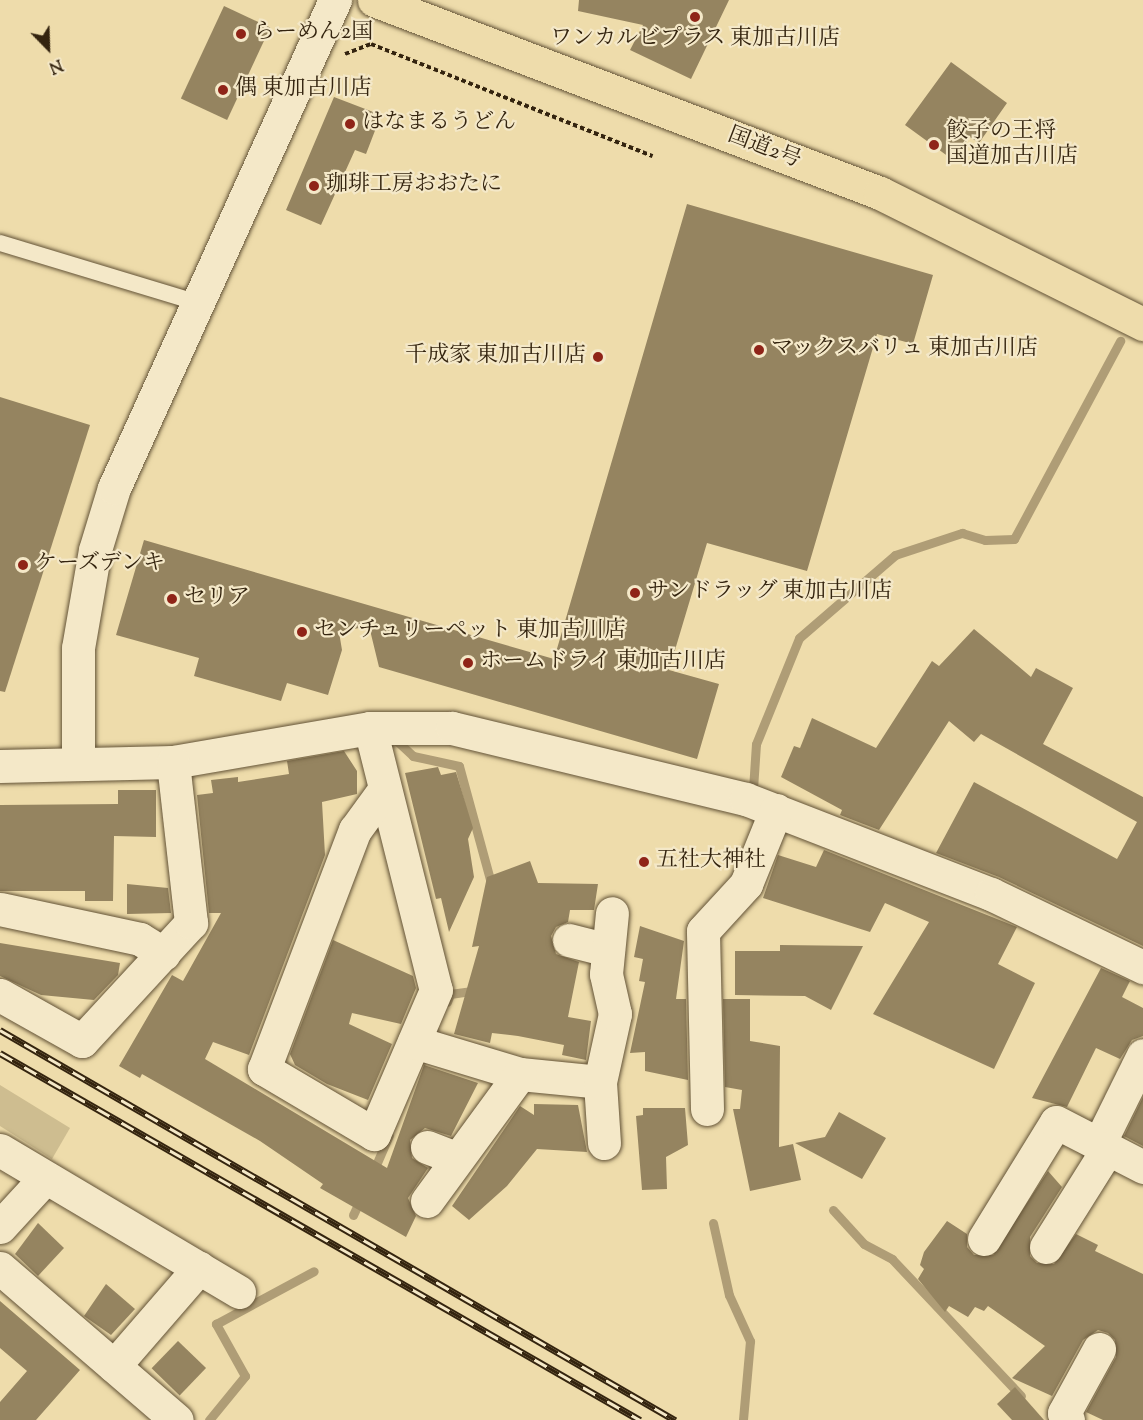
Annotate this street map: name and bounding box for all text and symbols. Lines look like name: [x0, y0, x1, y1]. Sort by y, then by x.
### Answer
marker: ワンカルビプラス 東加古川店: [688, 10, 702, 24]
north arrow: [18, 18, 78, 78]
place label: らーめん2国: [253, 21, 373, 47]
marker: らーめん2国: [234, 27, 248, 41]
place label: ワンカルビプラス 東加古川店: [550, 27, 840, 53]
text: N: [45, 52, 66, 78]
place label: 偶 東加古川店: [235, 77, 372, 103]
marker: 偶 東加古川店: [216, 83, 230, 97]
place label: はなまるうどん: [362, 111, 516, 137]
marker: はなまるうどん: [343, 117, 357, 131]
place label: 餃子の王将 国道加古川店: [946, 119, 1078, 170]
street label: 国道2号: [724, 123, 804, 175]
marker: 餃子の王将 国道加古川店: [927, 138, 941, 152]
place label: 珈琲工房おおたに: [326, 173, 502, 199]
marker: 珈琲工房おおたに: [307, 179, 321, 193]
place label: マックスバリュ 東加古川店: [771, 337, 1040, 363]
marker: マックスバリュ 東加古川店: [752, 343, 766, 357]
place label: 千成家 東加古川店: [405, 344, 586, 370]
marker: 千成家 東加古川店: [591, 350, 605, 364]
place label: ケーズデンキ: [35, 552, 167, 578]
marker: ケーズデンキ: [16, 558, 30, 572]
place label: サンドラッグ 東加古川店: [647, 580, 894, 606]
place label: セリア: [184, 586, 250, 612]
marker: サンドラッグ 東加古川店: [628, 586, 642, 600]
marker: セリア: [165, 592, 179, 606]
place label: センチュリーペット 東加古川店: [314, 619, 627, 645]
marker: センチュリーペット 東加古川店: [295, 625, 309, 639]
place label: ホームドライ 東加古川店: [480, 650, 727, 676]
marker: ホームドライ 東加古川店: [461, 656, 475, 670]
place label: 五社大神社: [656, 849, 766, 875]
marker: 五社大神社: [637, 855, 651, 869]

